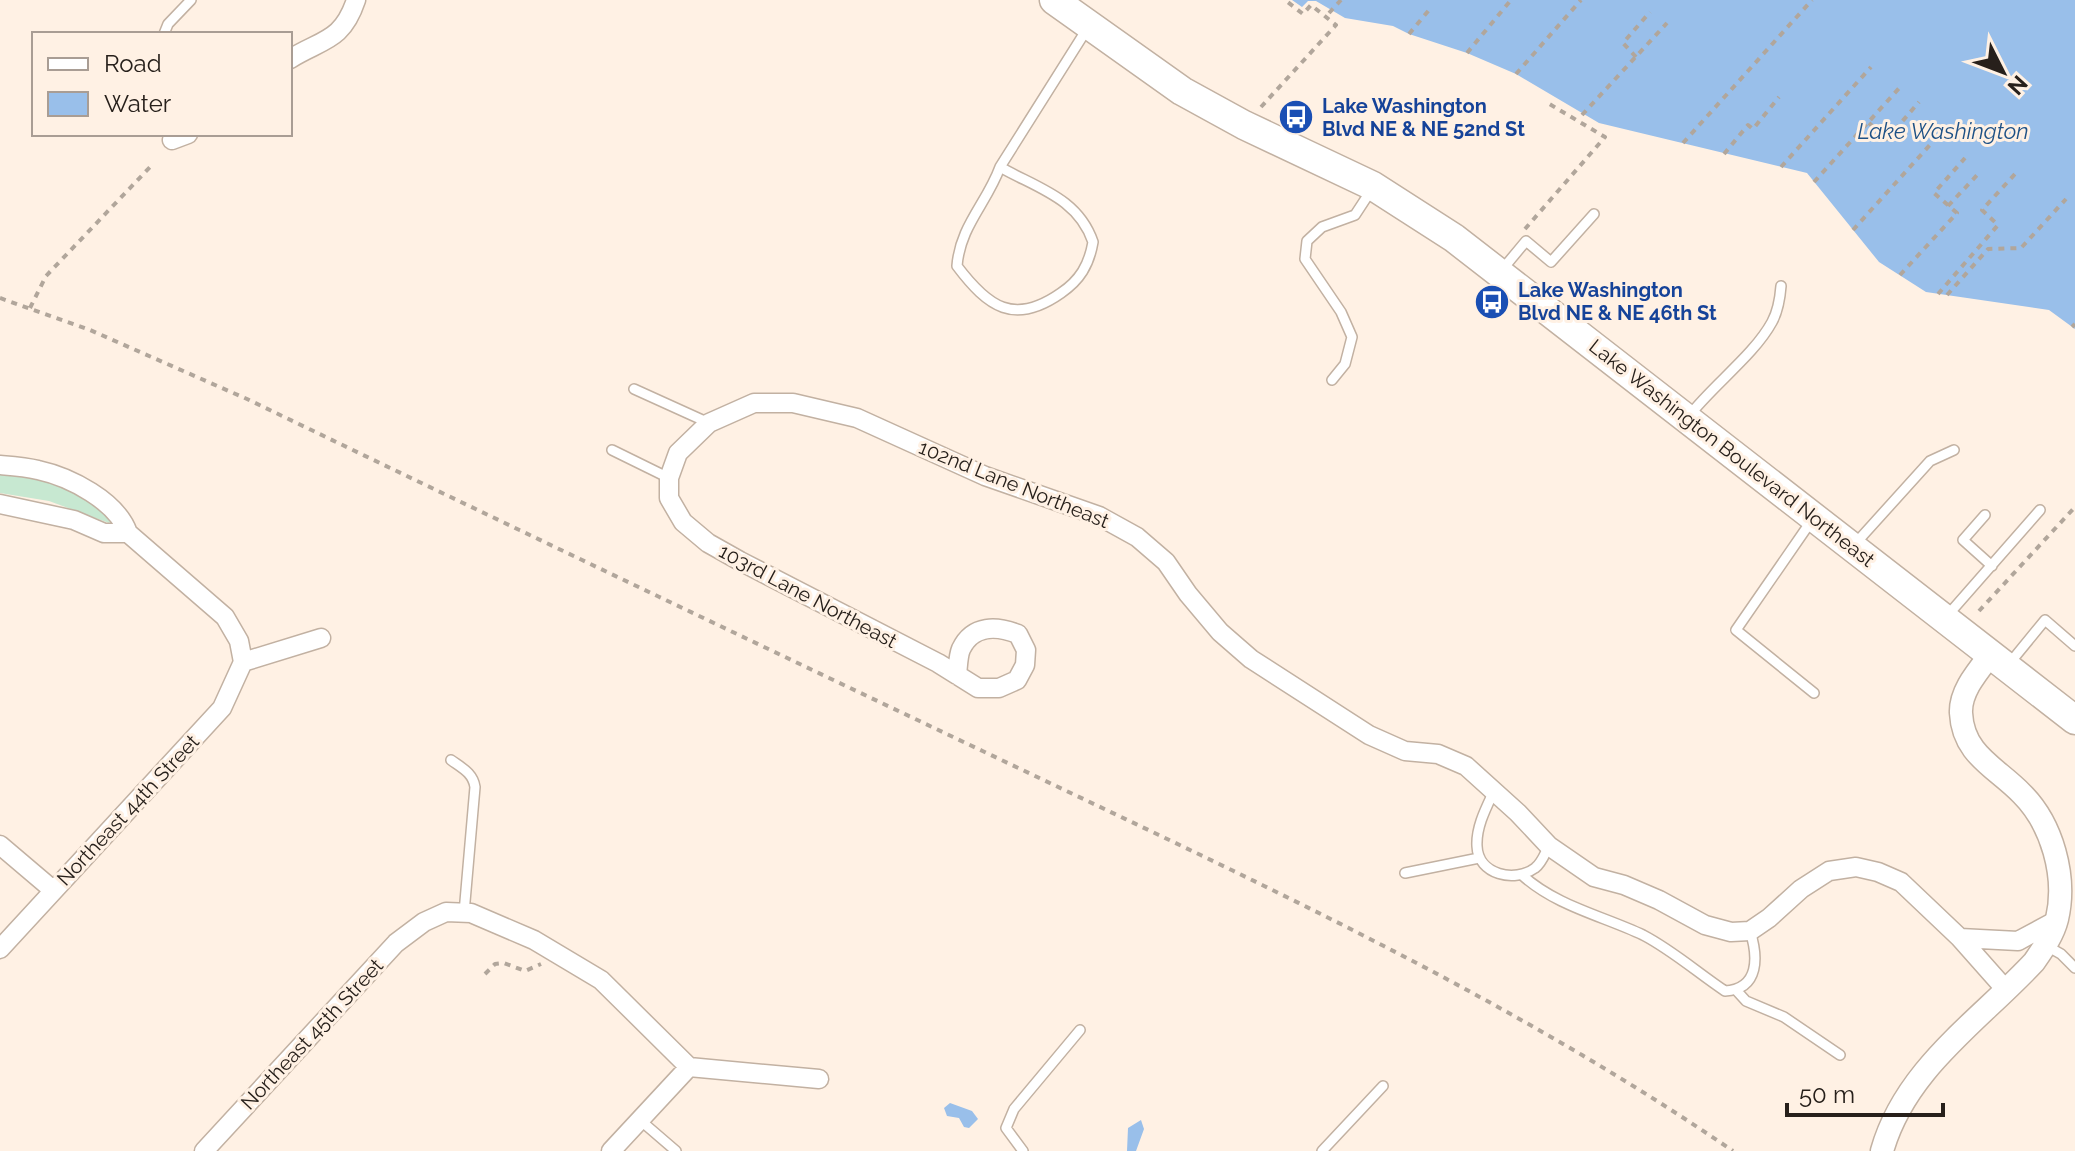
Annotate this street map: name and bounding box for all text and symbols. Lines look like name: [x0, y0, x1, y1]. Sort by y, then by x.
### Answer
legend: [32, 32, 292, 136]
north arrow: [1963, 32, 2043, 112]
text: Road: [104, 49, 162, 78]
text: N: [2003, 70, 2033, 100]
text: Water: [104, 89, 172, 118]
place label: Lake Washington Blvd NE & NE 52nd St: [1322, 94, 1525, 141]
bus stop icon: Lake Washington Blvd NE & NE 52nd St: [1277, 98, 1315, 136]
water label: Lake Washington: [1857, 118, 2029, 144]
place label: Lake Washington Blvd NE & NE 46th St: [1518, 278, 1717, 325]
bus stop icon: Lake Washington Blvd NE & NE 46th St: [1473, 283, 1511, 321]
street label: Lake Washington Boulevard Northeast: [1585, 334, 1880, 572]
street label: 102nd Lane Northeast: [915, 435, 1113, 533]
street label: 103rd Lane Northeast: [715, 539, 901, 653]
street label: Northeast 44th Street: [52, 729, 204, 890]
street label: Northeast 45th Street: [236, 953, 388, 1114]
scale bar: [1787, 1067, 1943, 1117]
text: 50 m: [1799, 1080, 1855, 1109]

